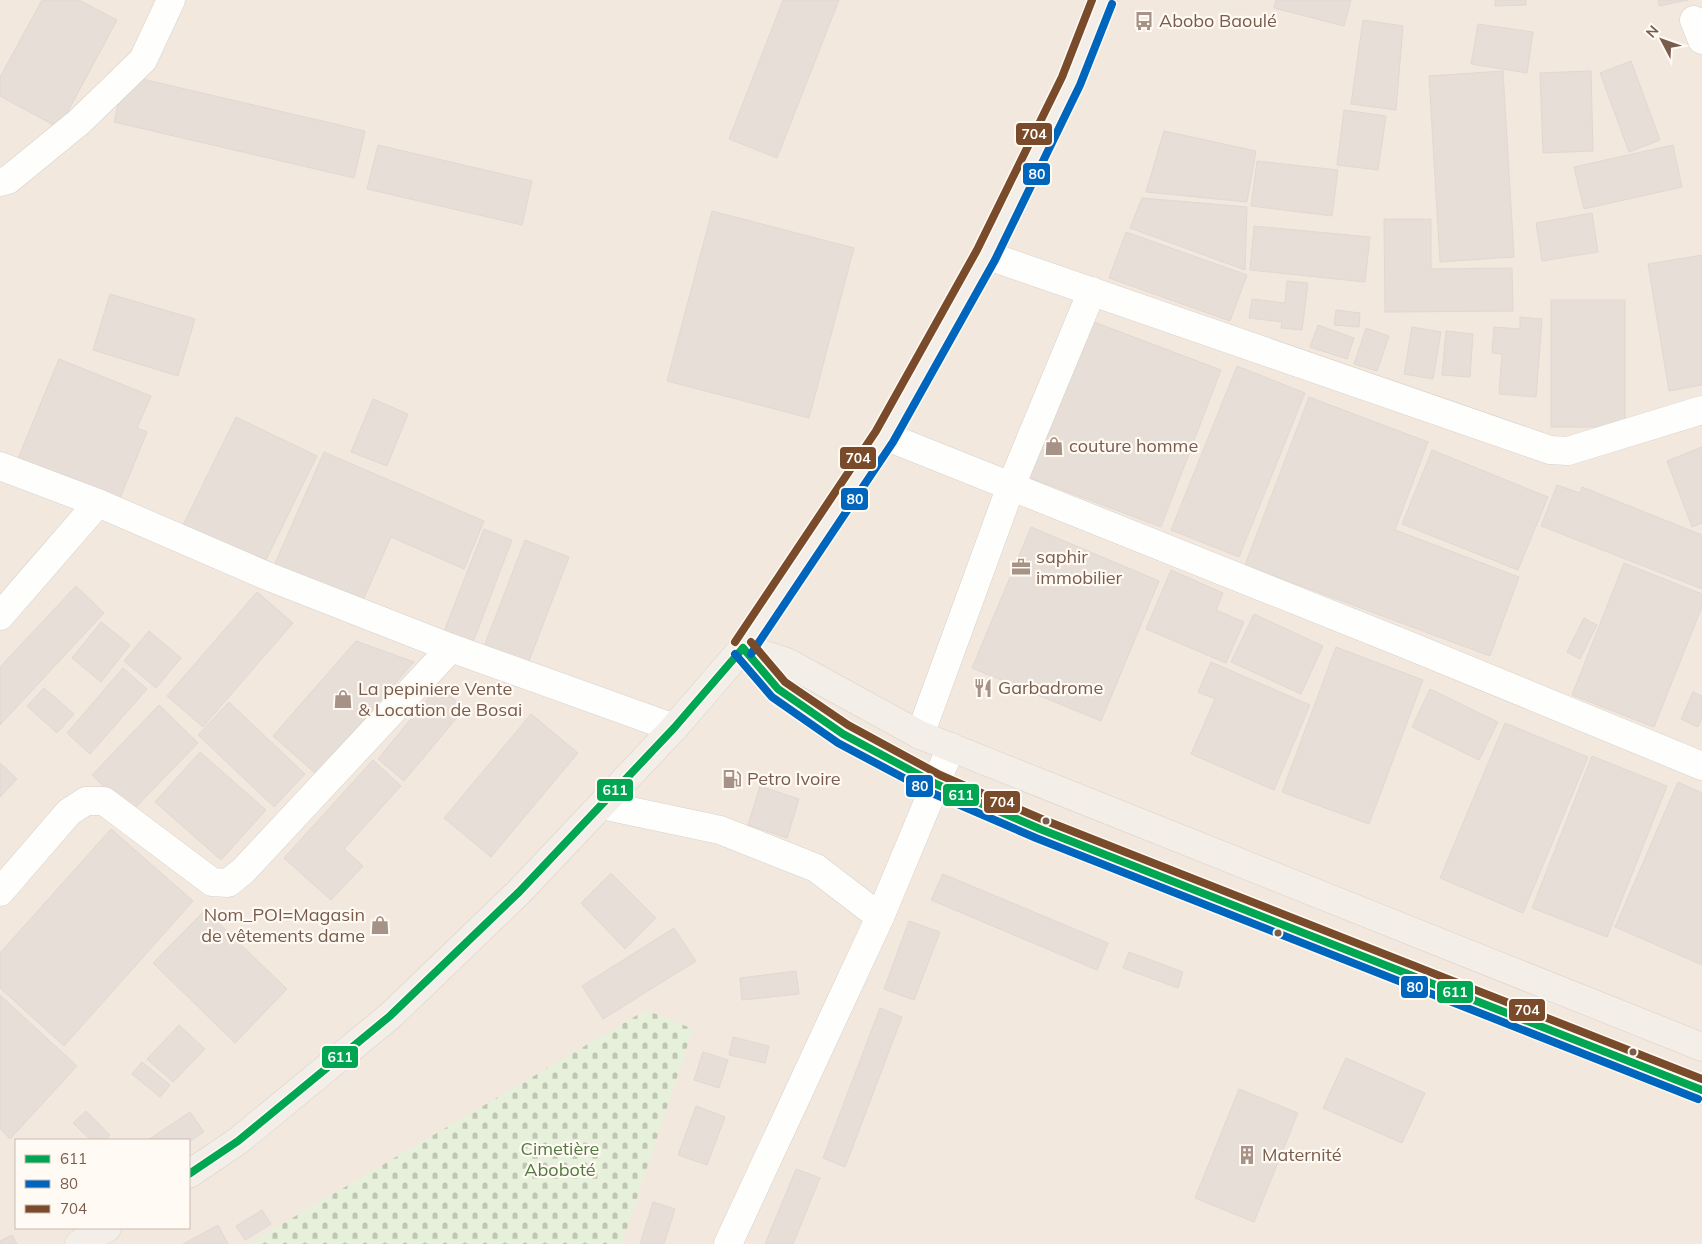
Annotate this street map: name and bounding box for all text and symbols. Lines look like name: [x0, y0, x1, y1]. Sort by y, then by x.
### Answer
place label: Abobo Baoulé: [1159, 9, 1277, 32]
bus stop icon: Abobo Baoulé: [1133, 10, 1155, 32]
north arrow: [1637, 15, 1687, 65]
text: N: [1642, 22, 1662, 41]
line badge: 704: [1015, 122, 1053, 146]
text: 704: [1021, 125, 1047, 143]
line badge: 80: [1022, 162, 1051, 186]
text: 80: [1029, 165, 1045, 183]
place label: couture homme: [1069, 434, 1198, 457]
shop icon: couture homme: [1043, 435, 1065, 457]
line badge: 704: [839, 446, 877, 470]
text: 704: [845, 449, 871, 467]
line badge: 80: [840, 487, 869, 511]
text: 80: [847, 490, 863, 508]
place label: saphir immobilier: [1036, 545, 1123, 589]
office icon: saphir immobilier: [1010, 556, 1032, 578]
place label: Garbadrome: [998, 676, 1103, 699]
place label: La pepiniere Vente & Location de Bosai: [358, 677, 522, 721]
restaurant icon: Garbadrome: [972, 677, 994, 699]
shop icon: La pepiniere Vente & Location de Bosai: [332, 688, 354, 710]
place label: Petro Ivoire: [747, 767, 841, 790]
fuel station icon: Petro Ivoire: [721, 768, 743, 790]
line badge: 80: [905, 774, 934, 798]
text: 80: [912, 777, 928, 795]
line badge: 611: [596, 778, 634, 802]
text: 611: [602, 781, 628, 799]
line badge: 611: [942, 783, 980, 807]
text: 611: [948, 786, 974, 804]
line badge: 704: [983, 790, 1021, 814]
text: 704: [989, 793, 1015, 811]
unlabelled marker: [1041, 816, 1051, 826]
place label: Nom_POI=Magasin de vêtements dame: [201, 903, 365, 947]
shop icon: Nom_POI=Magasin de vêtements dame: [369, 914, 391, 936]
unlabelled marker: [1273, 928, 1283, 938]
line badge: 80: [1400, 975, 1429, 999]
text: 80: [1407, 978, 1423, 996]
line badge: 611: [1436, 980, 1474, 1004]
text: 611: [1442, 983, 1468, 1001]
line badge: 704: [1508, 998, 1546, 1022]
text: 704: [1514, 1001, 1540, 1019]
line badge: 611: [321, 1045, 359, 1069]
unlabelled marker: [1628, 1047, 1638, 1057]
text: 611: [327, 1048, 353, 1066]
park label: Cimetière Aboboté: [521, 1137, 599, 1181]
legend: [15, 1139, 190, 1229]
place label: Maternité: [1262, 1143, 1342, 1166]
building icon: Maternité: [1236, 1144, 1258, 1166]
text: 611: [60, 1149, 87, 1168]
text: 80: [60, 1174, 78, 1193]
text: 704: [60, 1199, 87, 1218]

